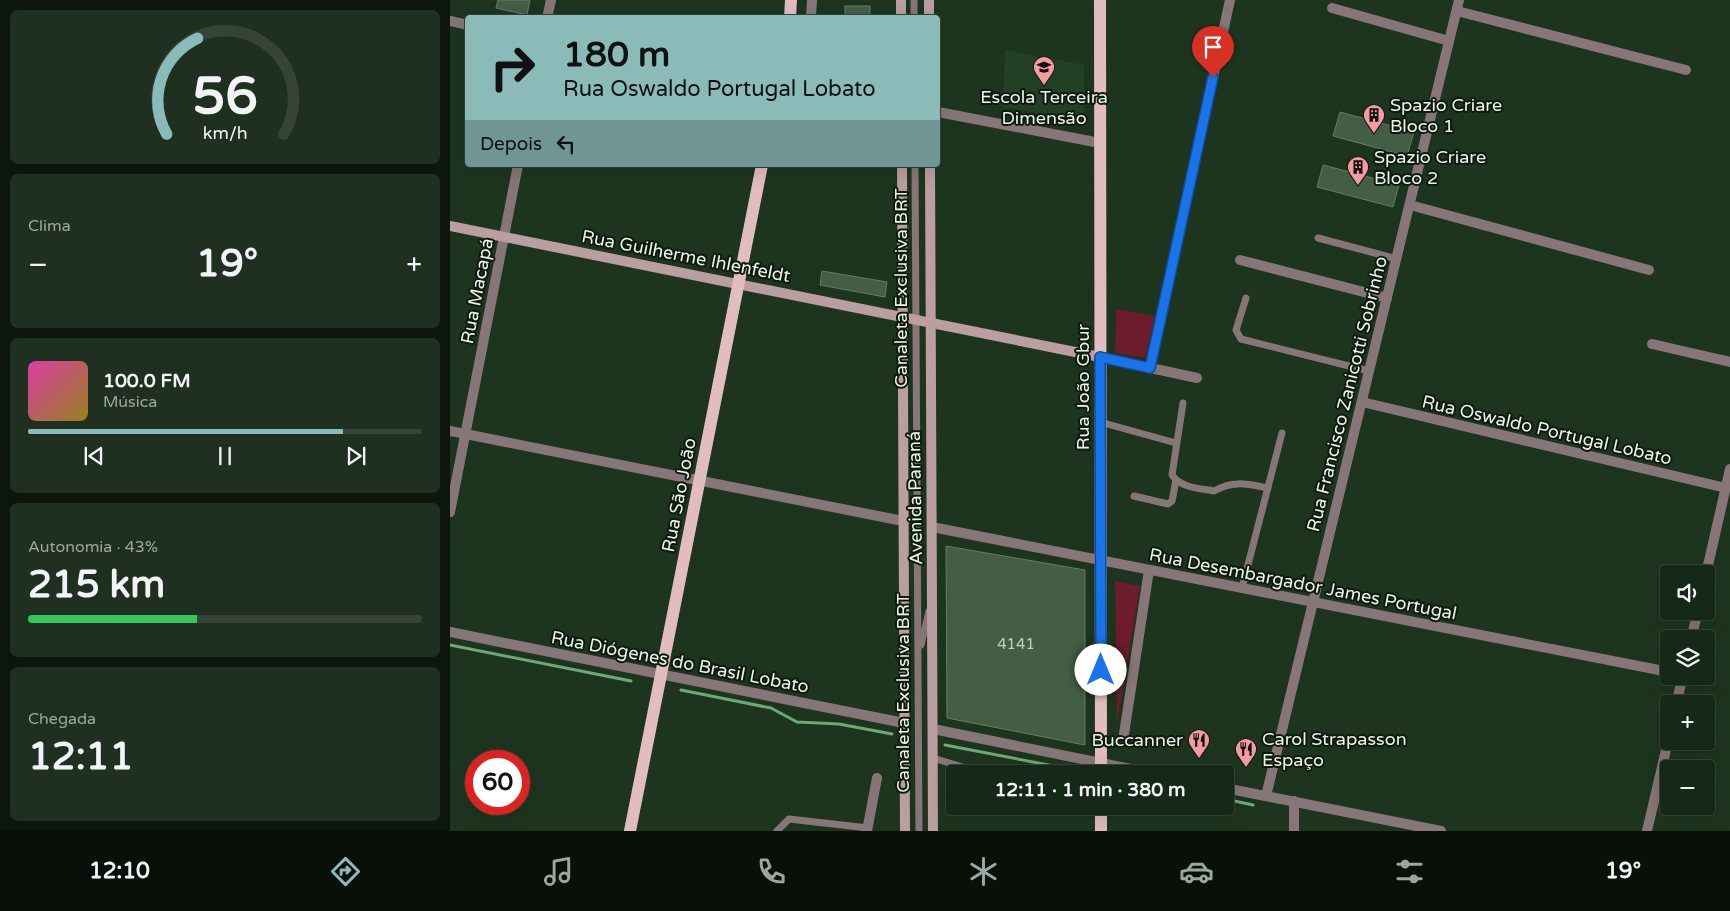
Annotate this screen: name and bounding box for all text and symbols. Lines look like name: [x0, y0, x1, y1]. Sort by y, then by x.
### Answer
pin: [1192, 26, 1234, 77]
icon: arrive: [1199, 33, 1227, 61]
text: 180 m: [563, 34, 670, 76]
icon: right: [480, 35, 545, 100]
school or university icon: Escola Terceira Dimensão: [1032, 55, 1056, 86]
text: 56: [192, 65, 258, 128]
text: Rua Oswaldo Portugal Lobato: [563, 76, 876, 102]
place label: Escola Terceira Dimensão: [980, 86, 1108, 129]
place label: Spazio Criare Bloco 1: [1390, 94, 1502, 137]
building icon: Spazio Criare Bloco 1: [1362, 103, 1386, 134]
text: km/h: [203, 123, 247, 144]
icon: left: [552, 130, 580, 158]
text: Depois: [480, 133, 542, 155]
place label: Spazio Criare Bloco 2: [1374, 146, 1486, 189]
building icon: Spazio Criare Bloco 2: [1346, 155, 1370, 186]
street label: Canaleta Exclusiva BRT: [890, 188, 912, 388]
text: Clima: [28, 216, 71, 236]
street label: Rua Guilherme Ihlenfeldt: [580, 225, 792, 287]
street label: Rua Macapá: [456, 236, 498, 346]
text: 19°: [196, 241, 258, 287]
text: −: [28, 248, 48, 282]
text: +: [406, 248, 422, 282]
street label: Rua Francisco Zanicotti Sobrinho: [1302, 254, 1392, 534]
street label: Rua João Gbur: [1072, 324, 1094, 450]
text: 100.0 FM: [103, 370, 191, 392]
street label: Rua Oswaldo Portugal Lobato: [1420, 391, 1674, 470]
text: Música: [103, 392, 157, 412]
street label: Avenida Paraná: [903, 431, 927, 565]
street label: Rua São João: [657, 436, 701, 554]
icon: previous: [80, 442, 108, 470]
icon: pause: [211, 442, 239, 470]
icon: next: [342, 442, 370, 470]
text: Autonomia · 43%: [28, 537, 158, 557]
street label: Rua Desembargador James Portugal: [1147, 543, 1459, 625]
text: 215 km: [28, 562, 165, 608]
map controls: [1660, 565, 1715, 815]
button: sound: [1660, 565, 1715, 620]
street label: Canaleta Exclusiva BRT: [892, 593, 914, 793]
street label: Rua Diógenes do Brasil Lobato: [549, 626, 811, 698]
button: layers: [1660, 630, 1715, 685]
house number: 4141: [997, 635, 1035, 653]
position arrow: [1074, 643, 1126, 695]
button: +: [1660, 695, 1715, 750]
text: Chegada: [28, 709, 96, 729]
restaurant icon: Buccanner: [1187, 728, 1211, 759]
place label: Carol Strapasson Espaço: [1262, 728, 1407, 771]
place label: Buccanner: [1091, 729, 1183, 751]
text: 12:11: [28, 734, 133, 780]
restaurant icon: Carol Strapasson Espaço: [1234, 737, 1258, 768]
speed limit sign: 60: [465, 750, 530, 815]
button: −: [1660, 760, 1715, 815]
text: 12:11 · 1 min · 380 m: [994, 779, 1186, 801]
icon: directions: [328, 854, 363, 889]
icon: music: [541, 854, 576, 889]
icon: phone: [754, 854, 789, 889]
icon: climate: [966, 854, 1001, 889]
icon: car: [1179, 854, 1214, 889]
icon: filters: [1392, 854, 1427, 889]
text: 12:10: [89, 858, 150, 884]
text: 19°: [1605, 858, 1641, 884]

